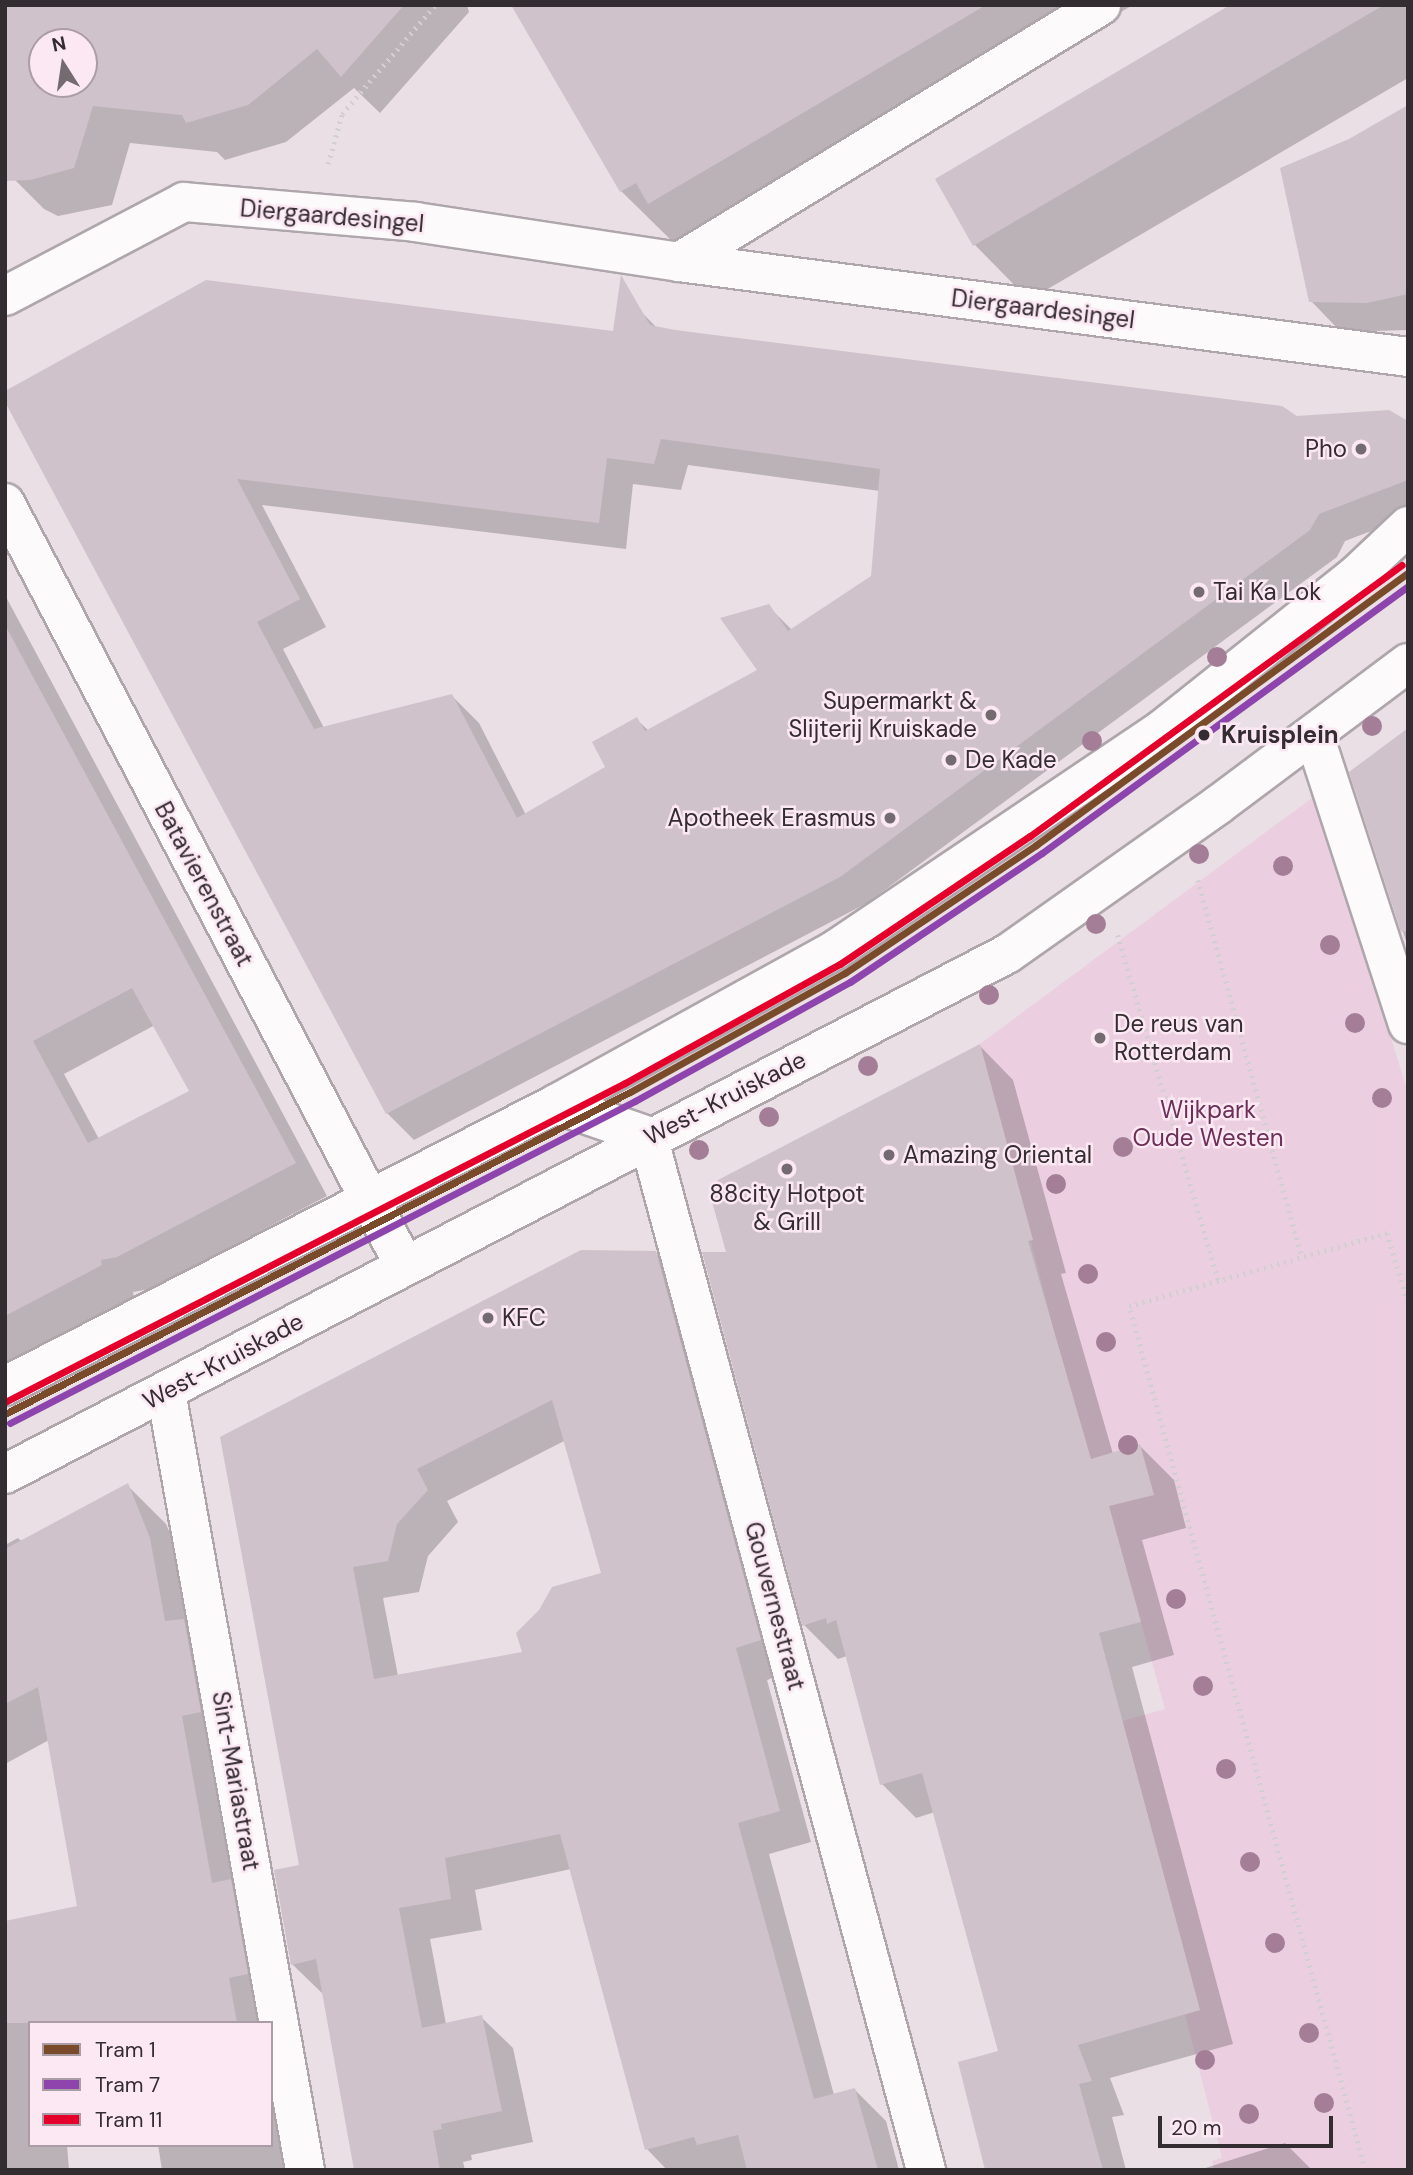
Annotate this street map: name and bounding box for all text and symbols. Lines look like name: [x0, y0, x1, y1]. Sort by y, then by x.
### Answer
north arrow: [28, 28, 98, 98]
text: N: [50, 30, 68, 58]
street label: Diergaardesingel: [239, 194, 425, 238]
street label: Diergaardesingel: [950, 283, 1136, 335]
place label: Pho: [1305, 435, 1347, 463]
marker: Pho: [1353, 441, 1369, 457]
place label: Tai Ka Lok: [1213, 578, 1321, 606]
marker: Tai Ka Lok: [1191, 584, 1207, 600]
place label: Supermarkt & Slijterij Kruiskade: [788, 687, 977, 743]
marker: Supermarkt & Slijterij Kruiskade: [983, 707, 999, 723]
place label: Kruisplein: [1221, 721, 1339, 749]
marker: Kruisplein: [1193, 724, 1215, 746]
place label: De Kade: [965, 746, 1057, 774]
marker: De Kade: [943, 752, 959, 768]
street label: Batavierenstraat: [149, 797, 259, 971]
place label: Apotheek Erasmus: [668, 804, 876, 832]
marker: Apotheek Erasmus: [882, 810, 898, 826]
place label: De reus van Rotterdam: [1114, 1010, 1244, 1066]
marker: De reus van Rotterdam: [1092, 1030, 1108, 1046]
street label: West-Kruiskade: [639, 1045, 811, 1151]
park label: Wijkpark Oude Westen: [1132, 1096, 1284, 1152]
place label: Amazing Oriental: [903, 1141, 1092, 1169]
marker: Amazing Oriental: [881, 1147, 897, 1163]
marker: 88city Hotpot & Grill: [779, 1161, 795, 1177]
place label: 88city Hotpot & Grill: [709, 1180, 865, 1236]
place label: KFC: [502, 1304, 546, 1332]
street label: West-Kruiskade: [138, 1307, 308, 1415]
marker: KFC: [480, 1310, 496, 1326]
street label: Gouvernestraat: [739, 1519, 811, 1693]
street label: Sint-Mariastraat: [206, 1689, 266, 1873]
legend: [28, 2021, 273, 2147]
text: Tram 1: [95, 2036, 156, 2064]
text: Tram 7: [95, 2071, 160, 2099]
scale bar: [1161, 2102, 1336, 2146]
text: Tram 11: [95, 2106, 162, 2134]
text: 20 m: [1171, 2114, 1222, 2142]

